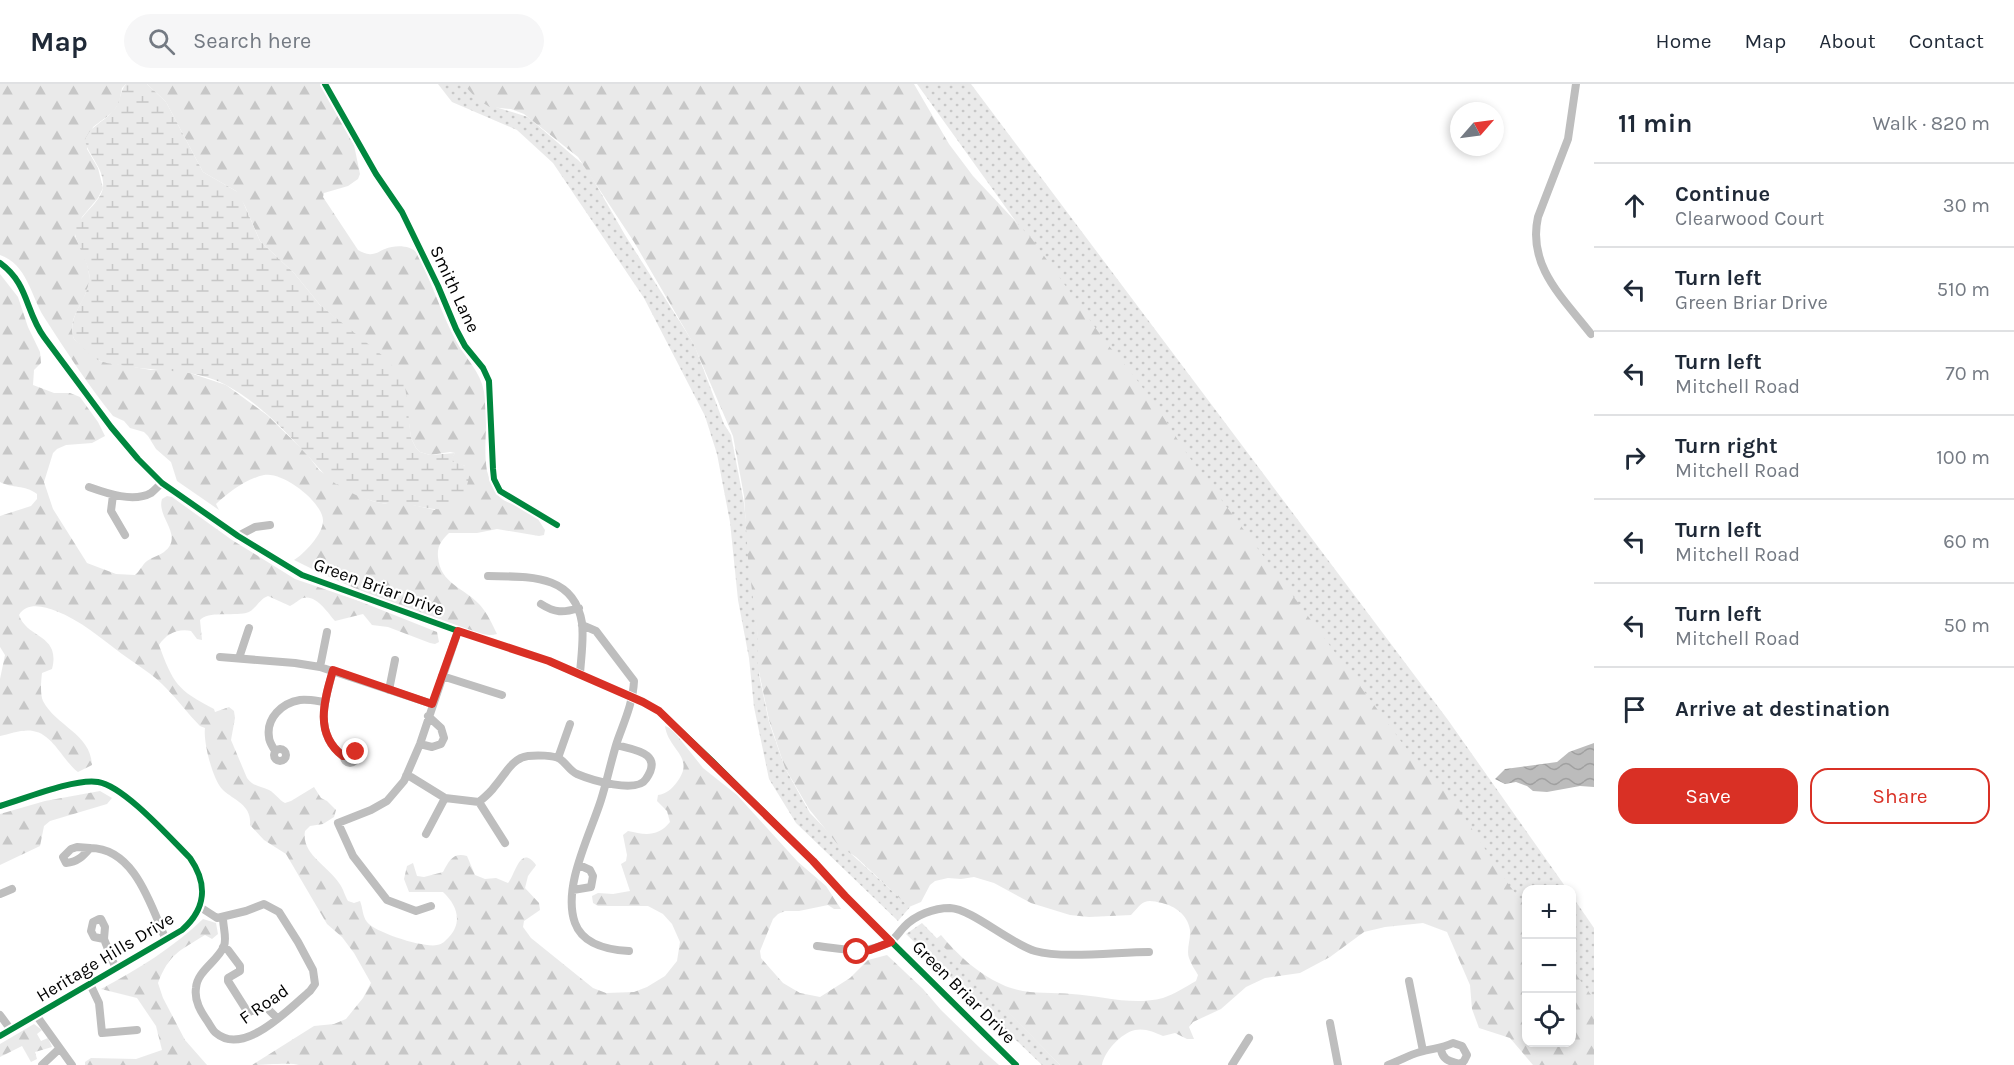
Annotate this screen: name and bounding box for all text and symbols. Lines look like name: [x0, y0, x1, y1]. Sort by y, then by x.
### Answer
search box: [124, 14, 544, 68]
text: Map: [30, 25, 88, 58]
icon: search: [145, 25, 178, 58]
text: Search here: [193, 28, 311, 54]
text: Home: [1656, 29, 1712, 53]
text: Map: [1745, 29, 1786, 53]
text: About: [1819, 29, 1876, 53]
text: Contact: [1909, 29, 1984, 53]
north arrow: [1450, 102, 1504, 156]
text: 11 min: [1618, 108, 1693, 139]
text: Walk · 820 m: [1873, 112, 1990, 135]
text: Continue: [1675, 181, 1770, 207]
icon: ahead: [1618, 189, 1651, 222]
text: 30 m: [1943, 194, 1990, 217]
text: Clearwood Court: [1675, 207, 1824, 230]
street label: Smith Lane: [425, 242, 485, 336]
text: Turn left: [1675, 265, 1762, 291]
icon: left: [1618, 273, 1651, 306]
text: 510 m: [1937, 278, 1990, 301]
text: Green Briar Drive: [1675, 291, 1828, 314]
text: Turn left: [1675, 349, 1762, 375]
icon: left: [1618, 357, 1651, 390]
text: 70 m: [1945, 362, 1990, 385]
text: Mitchell Road: [1675, 375, 1800, 398]
text: Turn right: [1675, 433, 1778, 459]
icon: right: [1618, 441, 1651, 474]
text: 100 m: [1936, 446, 1990, 469]
text: Mitchell Road: [1675, 459, 1800, 482]
text: Turn left: [1675, 517, 1762, 543]
icon: left: [1618, 525, 1651, 558]
text: 60 m: [1943, 530, 1990, 553]
text: Mitchell Road: [1675, 543, 1800, 566]
street label: Green Briar Drive: [311, 553, 447, 621]
text: Turn left: [1675, 601, 1762, 627]
icon: left: [1618, 609, 1651, 642]
text: 50 m: [1943, 614, 1990, 637]
text: Mitchell Road: [1675, 627, 1800, 650]
icon: arrive: [1618, 693, 1651, 726]
text: Arrive at destination: [1675, 696, 1890, 722]
route end: [342, 738, 368, 764]
button: Save: [1618, 768, 1798, 824]
button: Share: [1810, 768, 1990, 824]
map controls: [1522, 885, 1576, 1047]
button: +: [1522, 885, 1576, 939]
street label: Heritage Hills Drive: [32, 907, 178, 1007]
street label: Green Briar Drive: [908, 936, 1020, 1048]
route start: [843, 938, 869, 964]
button: −: [1522, 939, 1576, 993]
street label: F Road: [235, 979, 293, 1029]
button: locate: [1522, 993, 1576, 1047]

